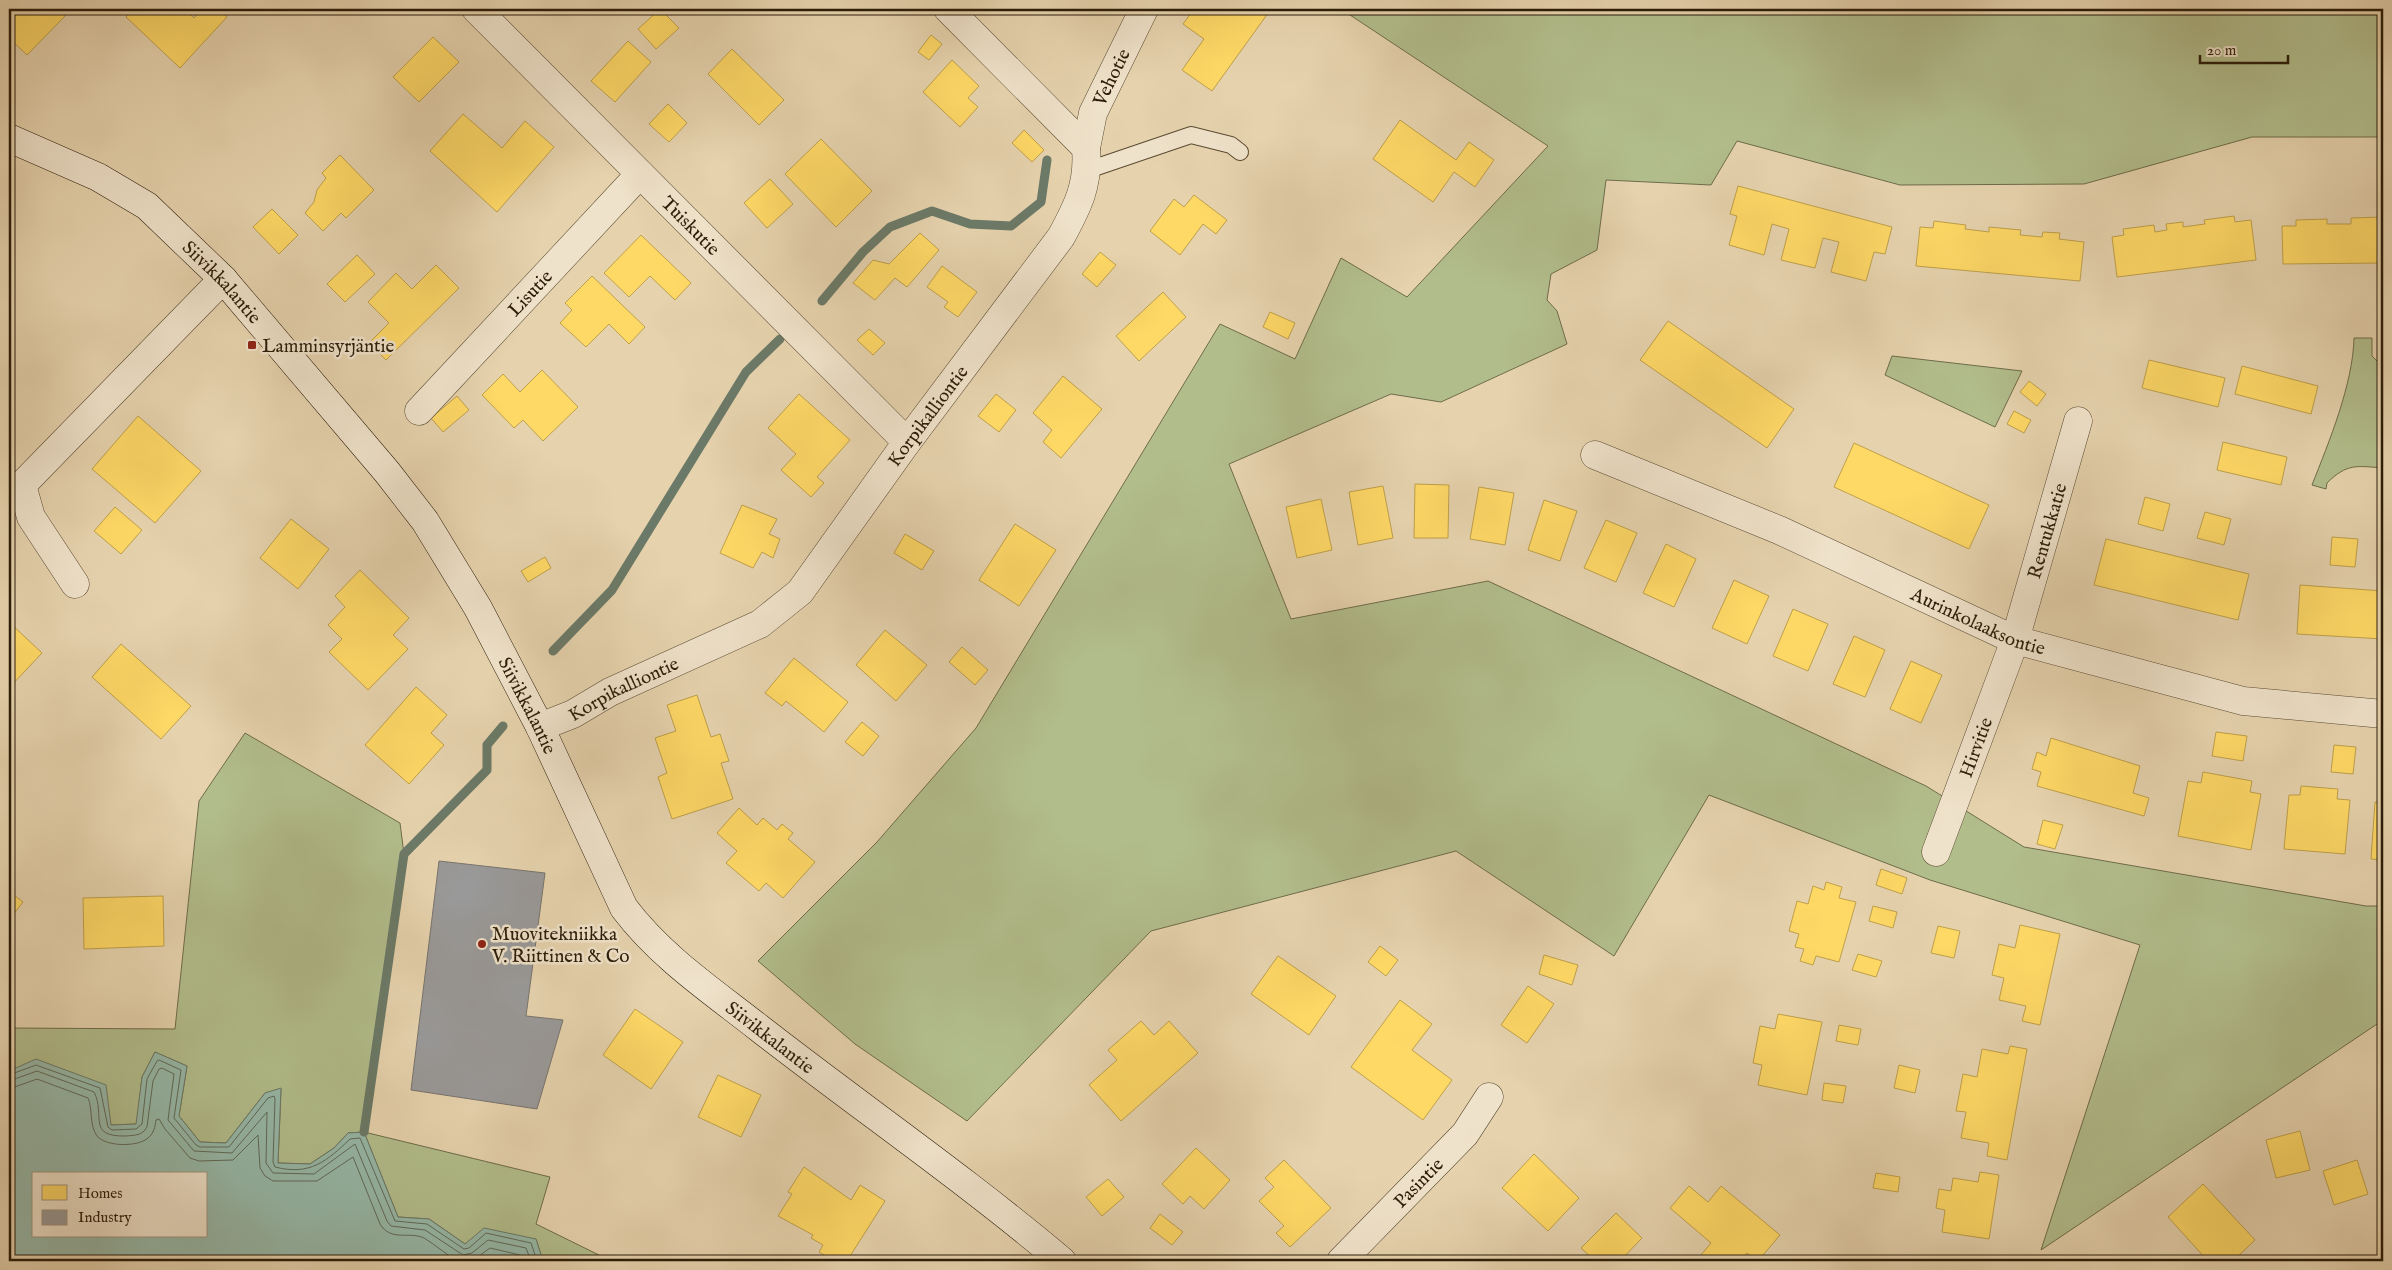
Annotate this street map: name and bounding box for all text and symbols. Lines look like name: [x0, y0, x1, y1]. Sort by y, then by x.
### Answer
scale bar: [2200, 32, 2287, 64]
text: 20 m: [2207, 41, 2237, 60]
street label: Vehotie: [1088, 45, 1137, 111]
street label: Tuiskutie: [655, 192, 725, 262]
street label: Siivikkalantie: [176, 236, 266, 330]
street label: Lisutie: [503, 265, 559, 322]
place label: Lamminsyrjäntie: [262, 335, 395, 359]
marker: Lamminsyrjäntie: [246, 339, 258, 351]
street label: Korpikalliontie: [883, 361, 975, 472]
street label: Rentukkatie: [2023, 480, 2074, 582]
street label: Aurinkolaaksontie: [1906, 583, 2048, 662]
street label: Korpikalliontie: [565, 652, 683, 728]
street label: Siivikkalantie: [492, 654, 561, 759]
street label: Hirvitie: [1955, 714, 1999, 781]
place label: Muovitekniikka V. Riittinen & Co: [491, 923, 630, 969]
marker: Muovitekniikka V. Riittinen & Co: [476, 938, 488, 950]
street label: Siivikkalantie: [720, 997, 819, 1080]
street label: Pasintie: [1389, 1153, 1449, 1214]
legend: [32, 1172, 208, 1238]
text: Homes: [78, 1184, 122, 1203]
text: Industry: [78, 1208, 132, 1227]

